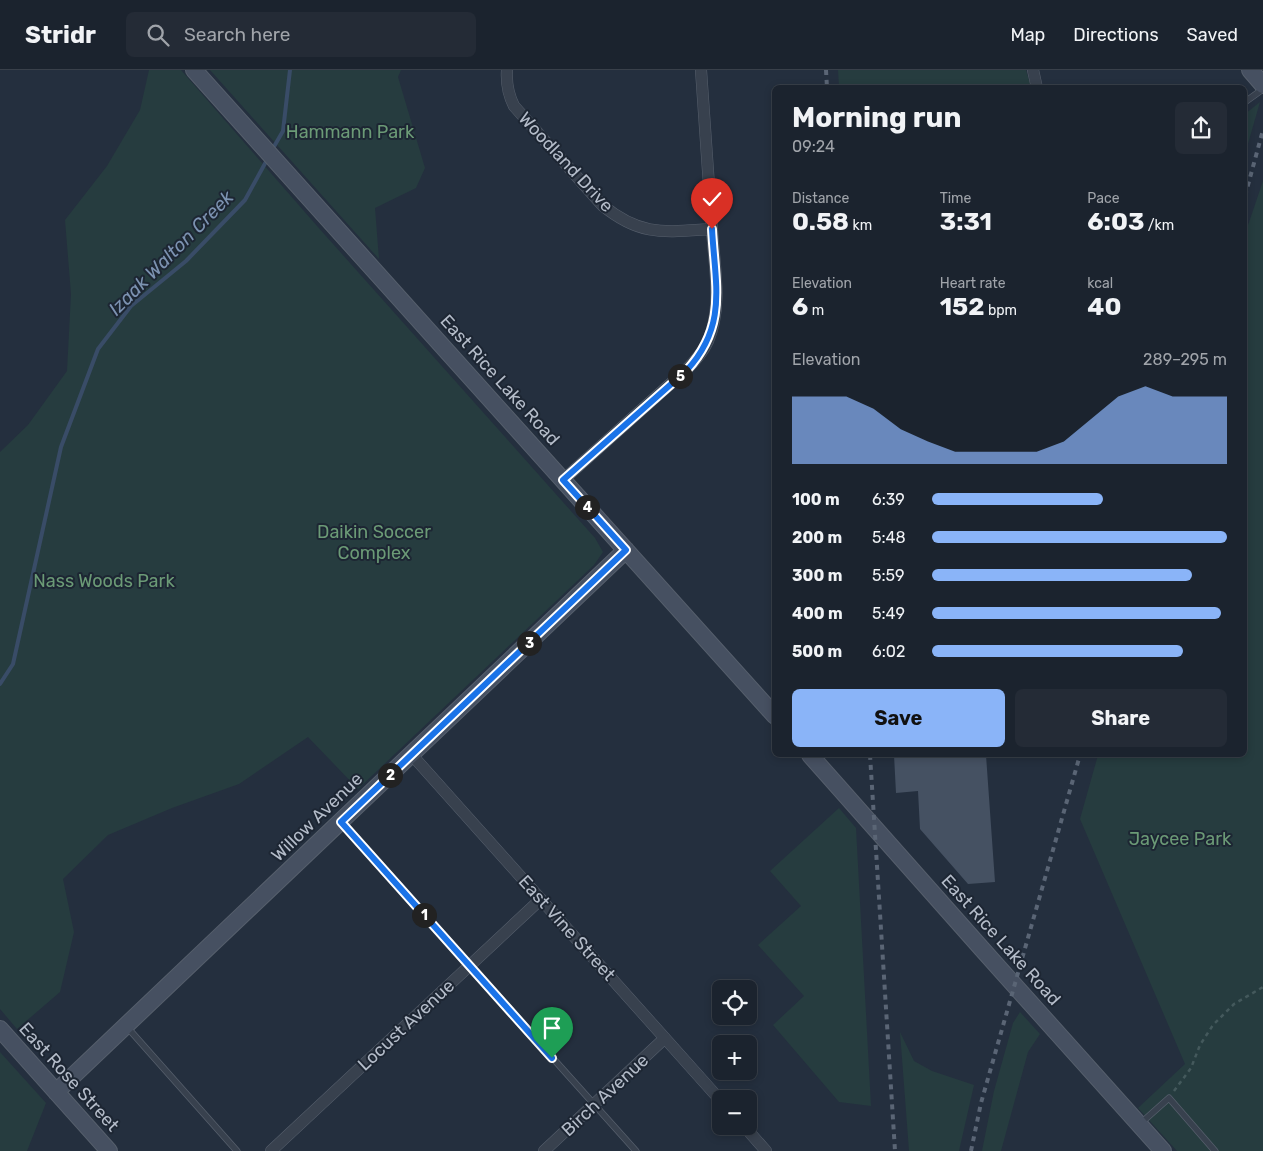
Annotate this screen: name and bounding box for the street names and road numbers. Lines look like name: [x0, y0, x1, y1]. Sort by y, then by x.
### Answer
street label: Woodland Drive: [514, 107, 618, 217]
street label: East Rice Lake Road: [436, 310, 564, 450]
street label: Willow Avenue: [267, 768, 367, 866]
street label: East Rice Lake Road: [937, 870, 1065, 1010]
street label: East Vine Street: [514, 871, 620, 985]
street label: Locust Avenue: [353, 975, 459, 1075]
street label: East Rose Street: [14, 1018, 124, 1136]
street label: Birch Avenue: [557, 1049, 653, 1141]

